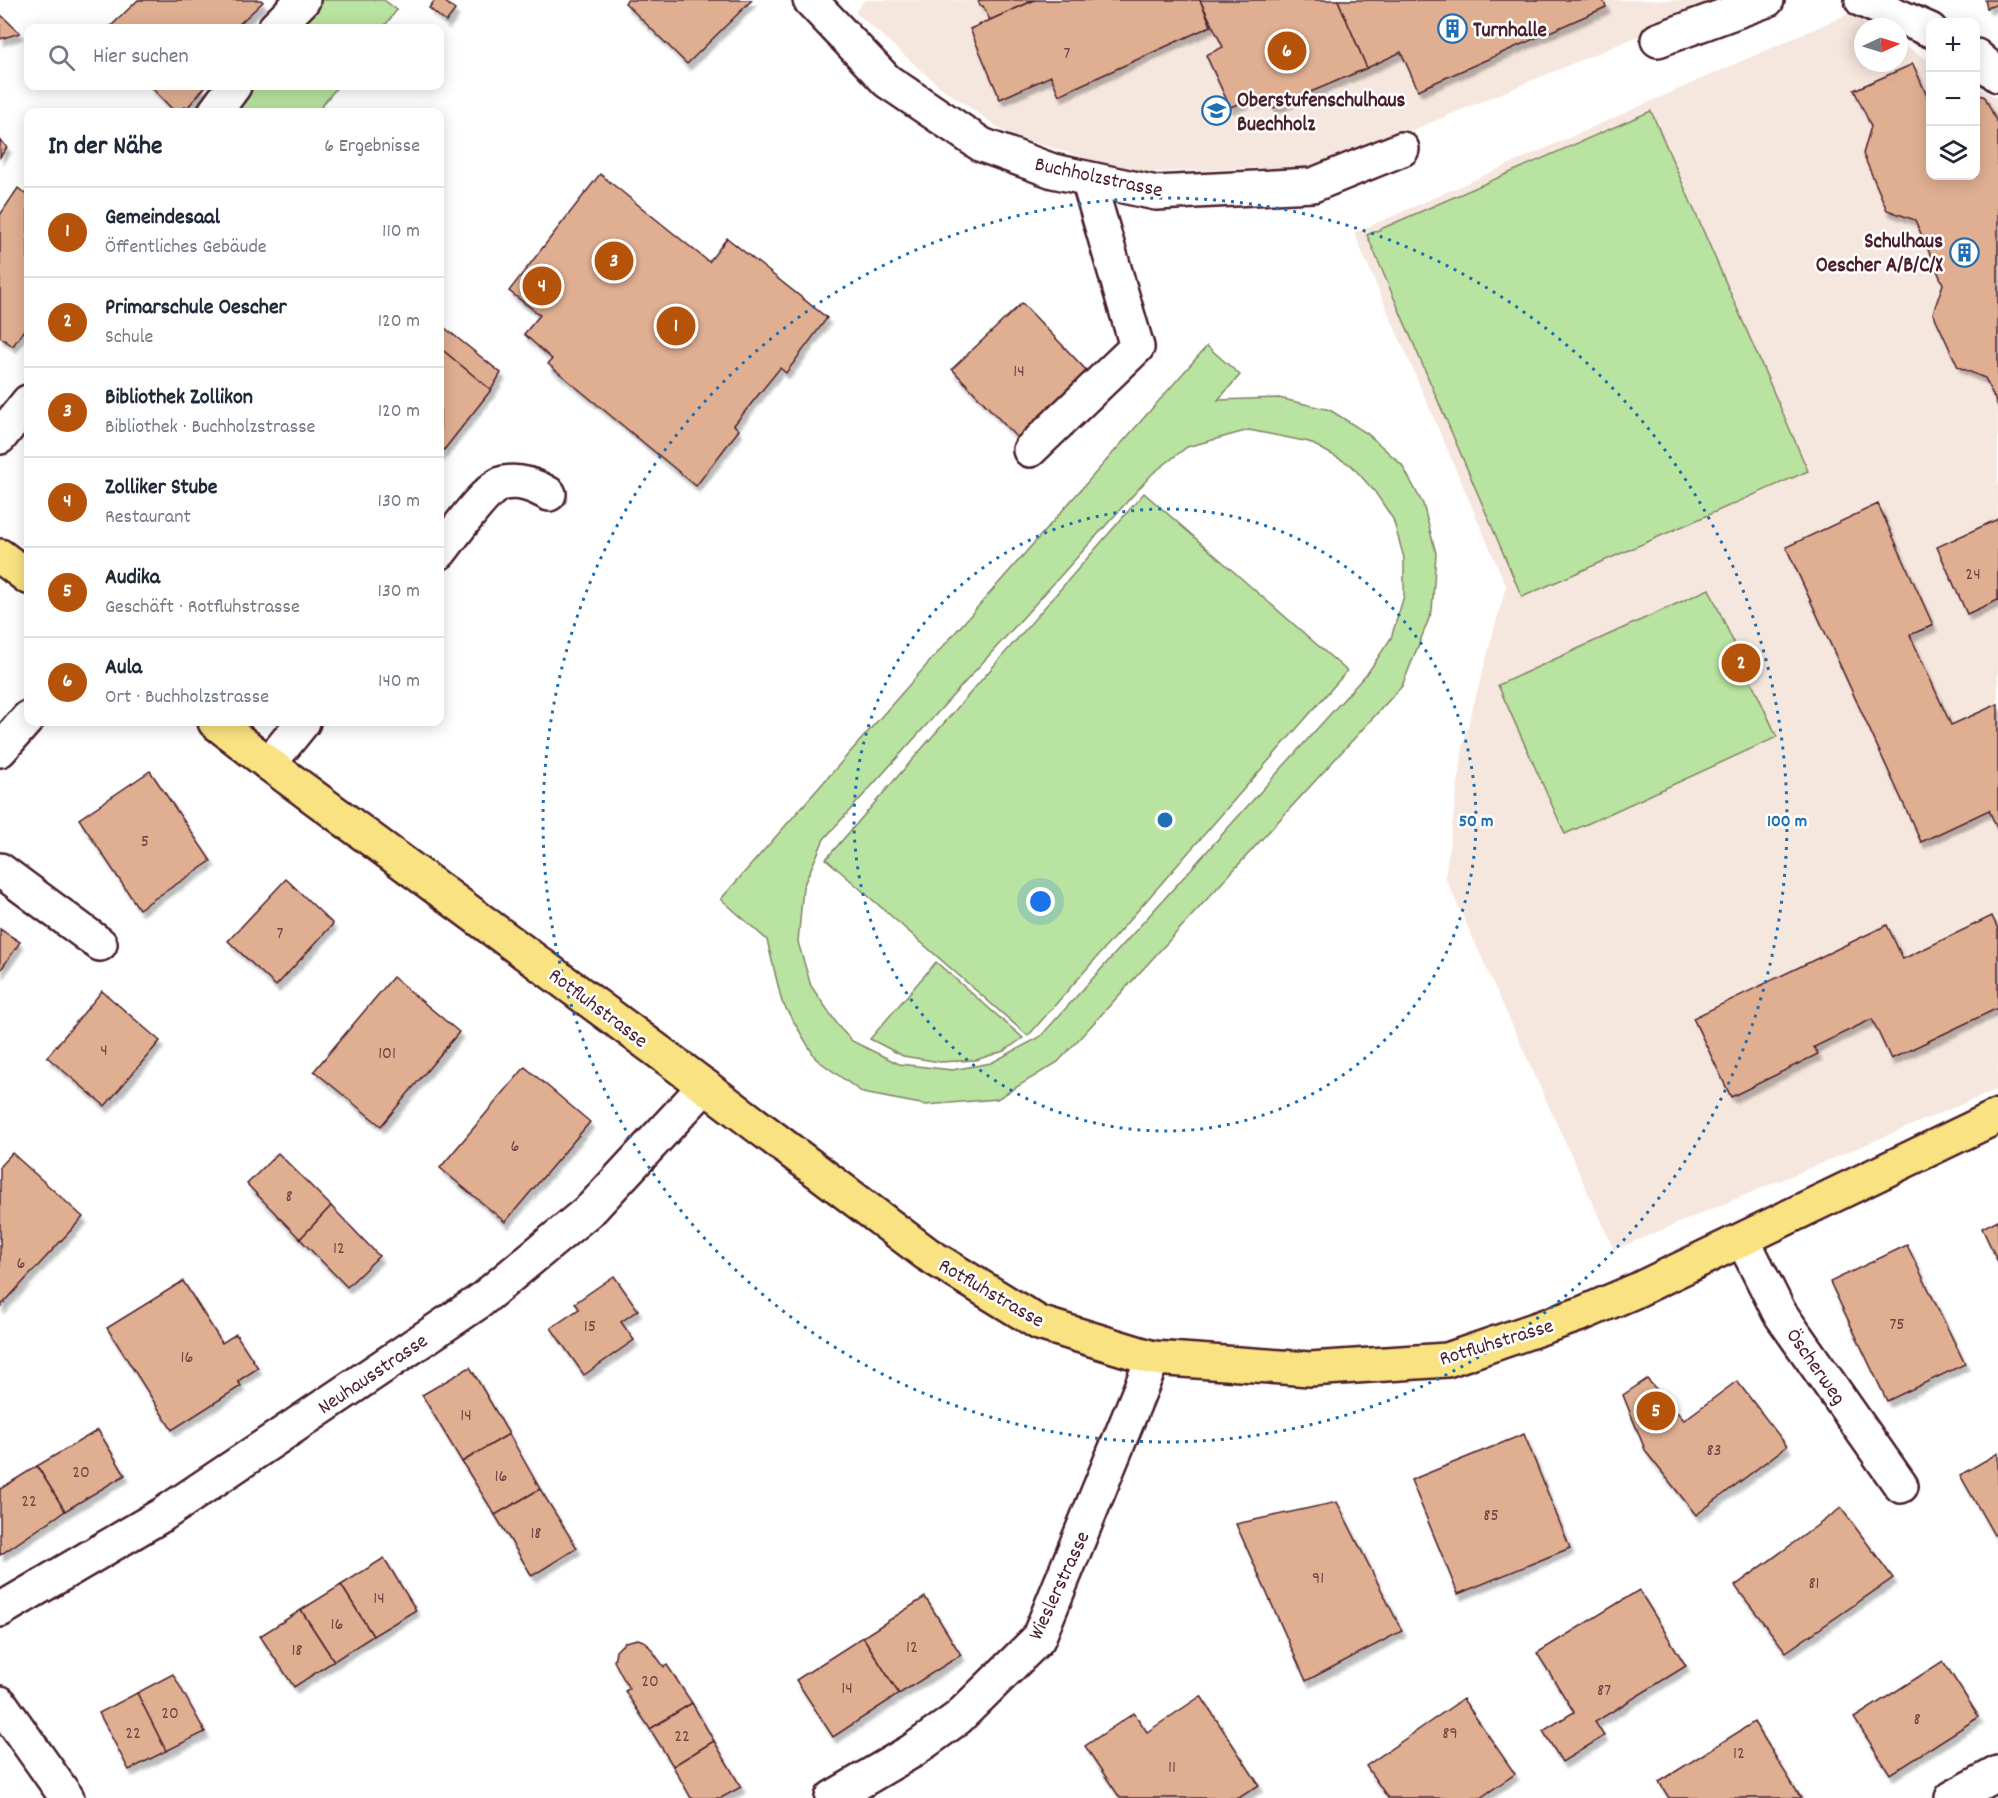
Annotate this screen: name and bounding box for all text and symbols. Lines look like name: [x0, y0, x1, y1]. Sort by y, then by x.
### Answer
building icon: Turnhalle: [1436, 13, 1468, 45]
place label: Turnhalle: [1473, 17, 1547, 47]
north arrow: [1854, 18, 1908, 72]
map controls: [1926, 18, 1980, 180]
button: +: [1926, 18, 1980, 72]
search box: [24, 24, 444, 90]
pin: 6: [1268, 28, 1306, 74]
icon: search: [45, 41, 78, 74]
text: Hier suchen: [93, 42, 189, 73]
house number: 7: [1064, 42, 1071, 67]
button: −: [1926, 72, 1980, 126]
place label: Oberstufenschulhaus Buechholz: [1237, 87, 1406, 141]
school or university icon: Oberstufenschulhaus Buechholz: [1200, 95, 1232, 127]
button: layers: [1926, 126, 1980, 180]
text: In der Nähe: [48, 129, 162, 166]
text: 6 Ergebnisse: [324, 133, 420, 161]
street label: Buchholzstrasse: [1032, 151, 1165, 207]
text: Gemeindesaal: [105, 203, 220, 234]
text: 1: [65, 218, 70, 246]
text: 110 m: [382, 218, 420, 246]
place label: Schulhaus Oescher A/B/C/X: [1816, 228, 1944, 282]
text: Öffentliches Gebäude: [105, 234, 267, 262]
building icon: Schulhaus Oescher A/B/C/X: [1948, 236, 1980, 268]
pin: 3: [594, 238, 634, 284]
pin: 4: [522, 264, 562, 308]
text: Primarschule Oescher: [105, 293, 287, 324]
pin: 1: [656, 304, 696, 348]
text: 2: [63, 308, 72, 336]
text: 120 m: [378, 308, 420, 336]
text: Schule: [105, 324, 153, 352]
house number: 14: [1013, 360, 1025, 385]
text: Bibliothek Zollikon: [105, 383, 253, 414]
text: 3: [63, 398, 72, 426]
text: 120 m: [378, 398, 420, 426]
text: Bibliothek · Buchholzstrasse: [105, 414, 315, 442]
text: Zolliker Stube: [105, 473, 217, 504]
text: 4: [63, 488, 72, 516]
text: 130 m: [378, 488, 420, 516]
text: Restaurant: [105, 504, 191, 532]
text: Audika: [105, 563, 160, 594]
house number: 24: [1965, 563, 1981, 588]
text: 5: [63, 578, 72, 606]
text: 130 m: [378, 578, 420, 606]
text: Geschäft · Rotfluhstrasse: [105, 594, 300, 622]
pin: 2: [1722, 640, 1760, 686]
text: Aula: [105, 653, 142, 684]
text: 6: [63, 668, 72, 696]
text: 140 m: [378, 668, 420, 696]
text: Ort · Buchholzstrasse: [105, 684, 269, 712]
centre of rings: [1155, 810, 1175, 830]
text: 50 m: [1459, 810, 1493, 835]
text: 100 m: [1767, 810, 1807, 835]
house number: 5: [141, 830, 149, 855]
your location: [1026, 887, 1055, 916]
house number: 7: [277, 922, 284, 947]
street label: Rotfluhstrasse: [541, 962, 653, 1057]
house number: 4: [100, 1039, 108, 1064]
house number: 101: [378, 1042, 396, 1067]
house number: 6: [511, 1135, 519, 1160]
house number: 8: [285, 1185, 293, 1210]
house number: 12: [333, 1237, 345, 1262]
house number: 6: [17, 1252, 25, 1277]
street label: Rotfluhstrasse: [932, 1252, 1049, 1337]
street label: Rotfluhstrasse: [1436, 1312, 1558, 1375]
house number: 75: [1889, 1313, 1905, 1338]
house number: 15: [584, 1315, 596, 1340]
street label: Öscherweg: [1777, 1323, 1852, 1412]
street label: Neuhausstrasse: [313, 1327, 435, 1423]
house number: 16: [181, 1346, 193, 1371]
pin: 5: [1636, 1388, 1676, 1434]
house number: 14: [460, 1404, 472, 1429]
house number: 83: [1706, 1439, 1722, 1464]
house number: 20: [72, 1461, 90, 1486]
house number: 16: [495, 1465, 507, 1490]
house number: 22: [21, 1490, 37, 1515]
house number: 85: [1483, 1504, 1499, 1529]
house number: 18: [530, 1522, 542, 1547]
street label: Wieslerstrasse: [1022, 1527, 1099, 1646]
house number: 91: [1312, 1567, 1324, 1592]
house number: 81: [1808, 1572, 1820, 1597]
house number: 14: [373, 1587, 385, 1612]
house number: 16: [331, 1613, 343, 1638]
house number: 12: [906, 1636, 918, 1661]
house number: 18: [291, 1639, 303, 1664]
house number: 20: [641, 1670, 659, 1695]
house number: 14: [841, 1677, 853, 1702]
house number: 87: [1597, 1679, 1611, 1704]
house number: 20: [161, 1702, 179, 1727]
house number: 8: [1913, 1708, 1921, 1733]
house number: 22: [125, 1722, 141, 1747]
house number: 89: [1442, 1722, 1458, 1747]
house number: 22: [674, 1725, 690, 1750]
house number: 12: [1733, 1742, 1745, 1767]
house number: 11: [1168, 1756, 1176, 1781]

